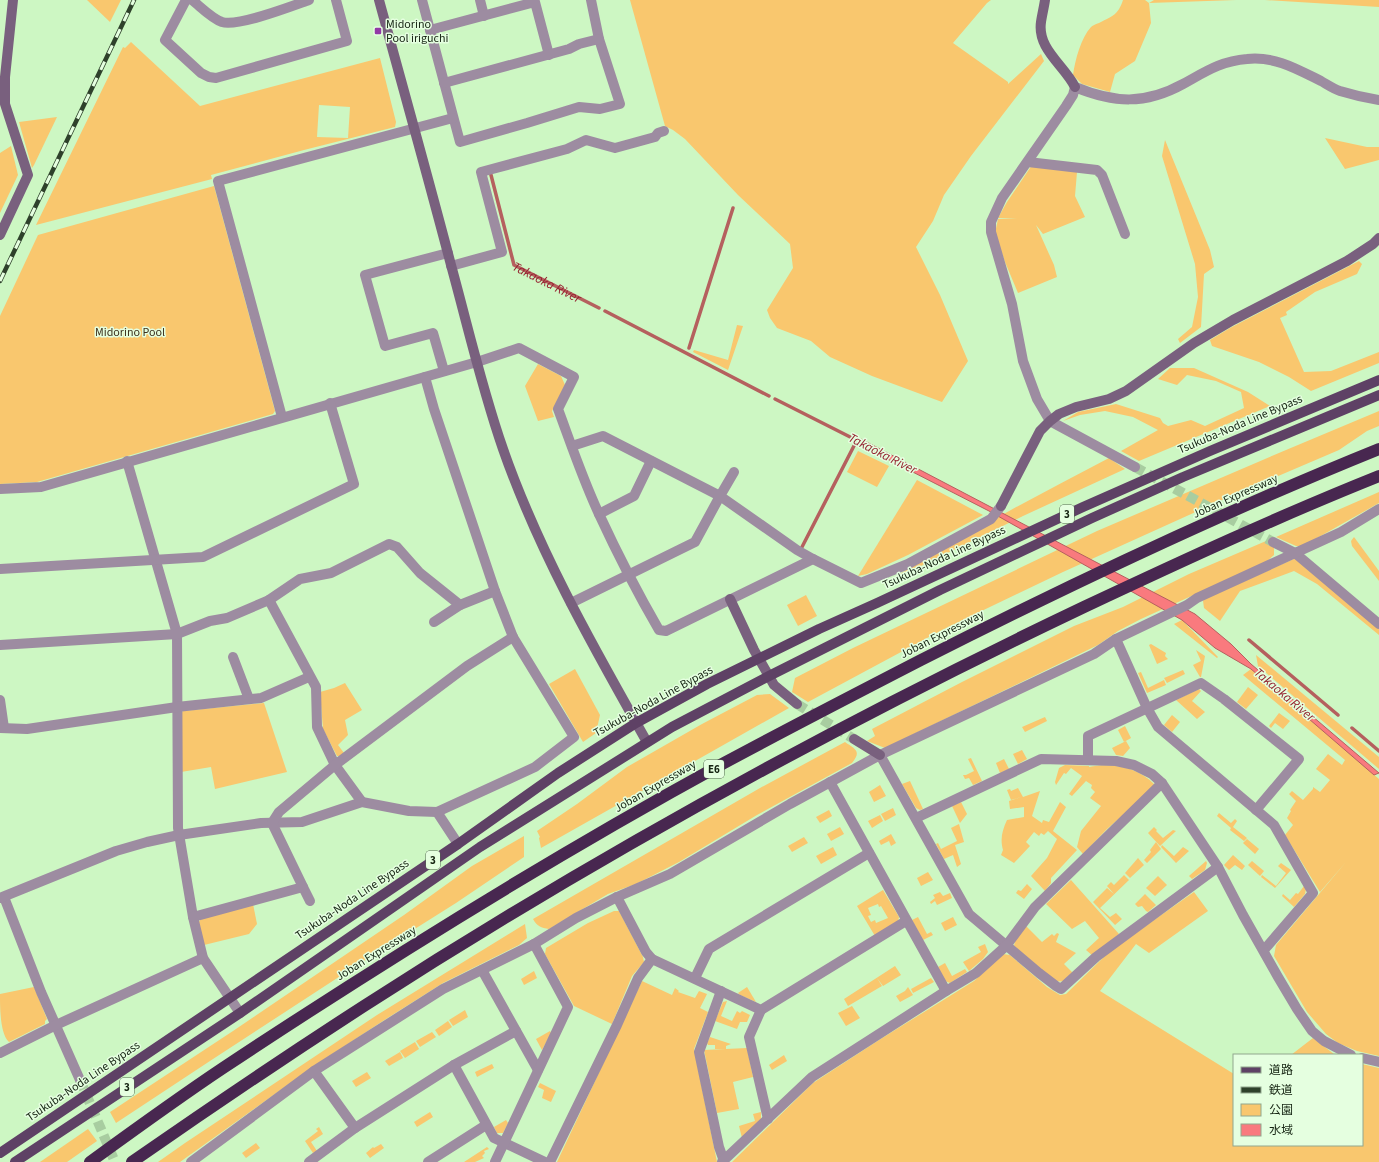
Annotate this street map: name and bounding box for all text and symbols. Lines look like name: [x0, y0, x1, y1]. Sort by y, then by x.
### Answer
place label: Midorino Pool iriguchi: [386, 16, 449, 47]
marker: Midorino Pool iriguchi: [373, 26, 383, 36]
water label: Takaoka River: [509, 258, 585, 308]
park label: Midorino Pool: [95, 324, 165, 341]
street label: Tsukuba-Noda Line Bypass: [1175, 390, 1305, 458]
water label: Takaoka River: [845, 429, 920, 479]
street label: Joban Expressway: [1190, 470, 1281, 523]
road number: 3: [1060, 505, 1074, 523]
street label: Tsukuba-Noda Line Bypass: [880, 521, 1009, 593]
street label: Joban Expressway: [897, 606, 987, 663]
street label: Tsukuba-Noda Line Bypass: [591, 662, 716, 741]
water label: Takaoka River: [1250, 664, 1319, 726]
street label: Joban Expressway: [611, 756, 700, 817]
road number: E6: [704, 760, 724, 778]
road number: 3: [426, 851, 440, 869]
street label: Tsukuba-Noda Line Bypass: [292, 855, 413, 944]
street label: Joban Expressway: [333, 922, 420, 985]
street label: Tsukuba-Noda Line Bypass: [23, 1037, 144, 1126]
legend: [1233, 1054, 1363, 1146]
text: 道路: [1269, 1062, 1293, 1079]
road number: 3: [120, 1078, 134, 1096]
text: 鉄道: [1269, 1082, 1293, 1099]
text: 公園: [1269, 1102, 1293, 1119]
text: 水域: [1269, 1122, 1293, 1139]

